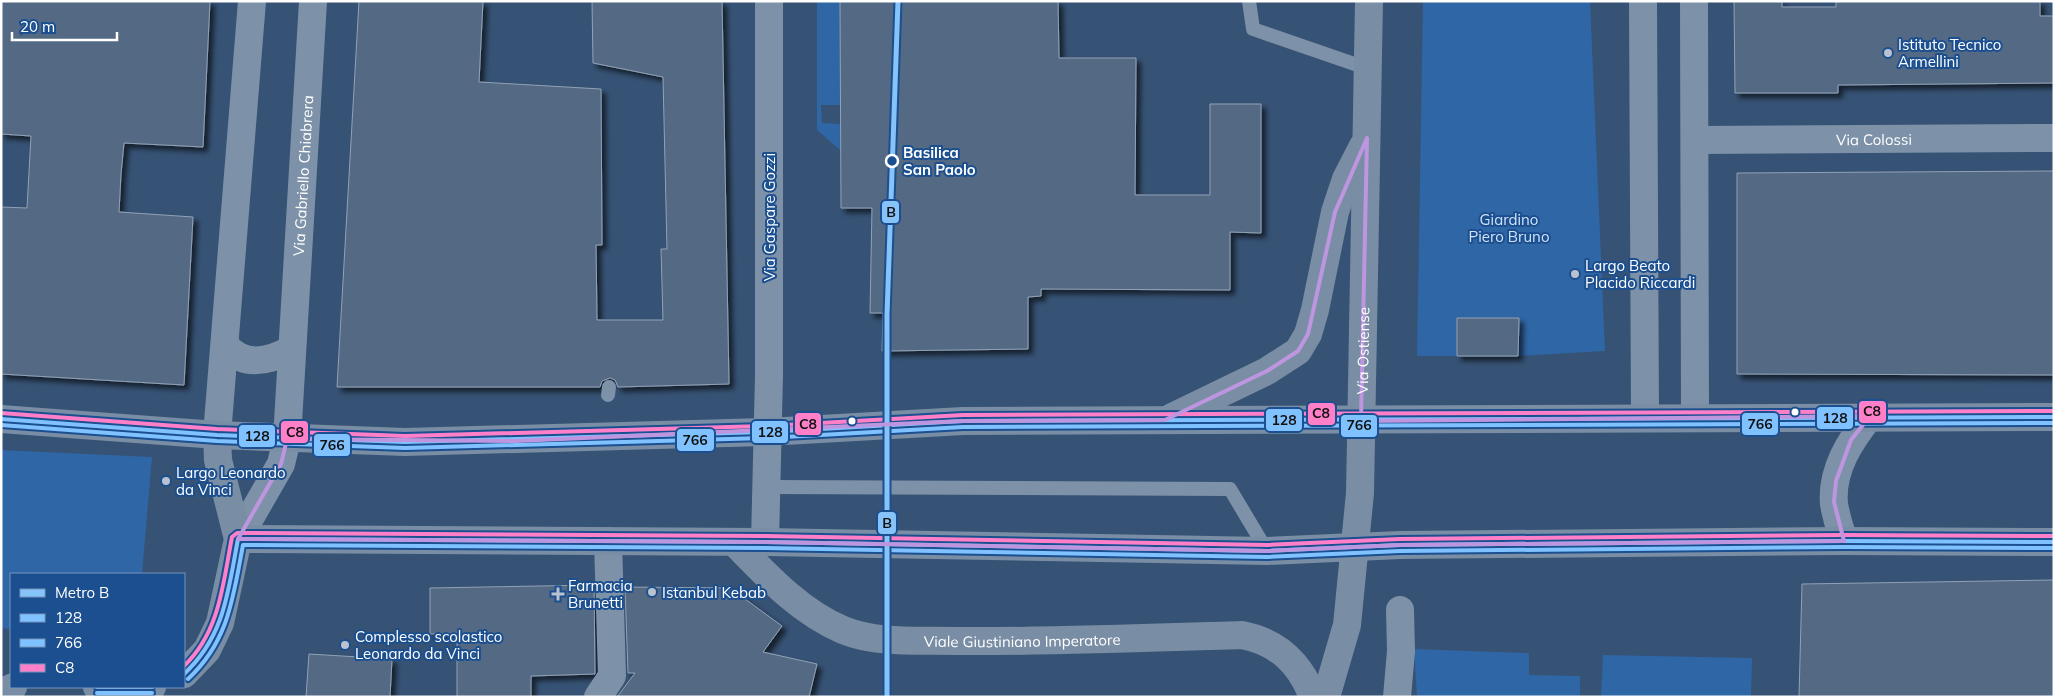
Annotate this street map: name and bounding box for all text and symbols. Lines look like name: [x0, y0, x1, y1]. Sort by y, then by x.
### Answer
scale bar: [12, 10, 118, 42]
text: 20 m: [20, 17, 55, 36]
place label: Istituto Tecnico Armellini: [1898, 35, 2001, 71]
marker: Istituto Tecnico Armellini: [1882, 47, 1894, 59]
street label: Via Gabriello Chiabrera: [288, 94, 317, 257]
street label: Via Colossi: [1836, 129, 1912, 149]
place label: Basilica San Paolo: [903, 143, 976, 179]
street label: Via Gaspare Gozzi: [760, 153, 779, 281]
marker: Basilica San Paolo: [885, 154, 899, 168]
line badge: B: [881, 200, 900, 224]
text: B: [886, 203, 896, 221]
park label: Giardino Piero Bruno: [1469, 210, 1549, 246]
place label: Largo Beato Placido Riccardi: [1585, 256, 1695, 292]
marker: Largo Beato Placido Riccardi: [1569, 268, 1581, 280]
street label: Via Ostiense: [1352, 307, 1373, 395]
line badge: C8: [1858, 400, 1887, 424]
line badge: C8: [1307, 402, 1336, 426]
text: C8: [1863, 402, 1881, 420]
text: C8: [1312, 404, 1330, 422]
line badge: 128: [1816, 406, 1854, 430]
unlabelled marker: [1790, 407, 1800, 417]
line badge: 128: [1265, 408, 1303, 432]
text: 128: [1822, 409, 1848, 427]
text: 128: [1271, 411, 1297, 429]
line badge: C8: [794, 412, 822, 436]
line badge: 766: [1741, 412, 1779, 436]
line badge: 766: [1340, 414, 1378, 438]
text: C8: [799, 415, 817, 433]
text: 766: [1747, 415, 1773, 433]
unlabelled marker: [847, 416, 857, 426]
text: 766: [1346, 416, 1372, 434]
line badge: C8: [280, 420, 309, 444]
line badge: 128: [751, 420, 789, 444]
text: C8: [286, 423, 304, 441]
text: 128: [757, 423, 783, 441]
line badge: 128: [238, 424, 276, 448]
text: 128: [244, 427, 270, 445]
line badge: 766: [676, 428, 715, 452]
text: 766: [682, 431, 708, 449]
line badge: 766: [313, 433, 351, 457]
text: 766: [319, 436, 345, 454]
place label: Largo Leonardo da Vinci: [176, 463, 286, 499]
marker: Largo Leonardo da Vinci: [160, 475, 172, 487]
line badge: B: [877, 511, 897, 535]
text: B: [882, 514, 892, 532]
legend: [10, 573, 185, 688]
place label: Farmacia Brunetti: [568, 576, 633, 612]
text: Metro B: [55, 583, 109, 602]
place label: Istanbul Kebab: [662, 583, 766, 602]
marker: Istanbul Kebab: [646, 586, 658, 598]
marker: Farmacia Brunetti: [552, 588, 564, 600]
text: 128: [55, 608, 82, 627]
place label: Complesso scolastico Leonardo da Vinci: [355, 627, 502, 663]
street label: Viale Giustiniano Imperatore: [924, 629, 1121, 651]
text: 766: [55, 633, 82, 652]
marker: Complesso scolastico Leonardo da Vinci: [339, 639, 351, 651]
text: C8: [55, 658, 74, 677]

